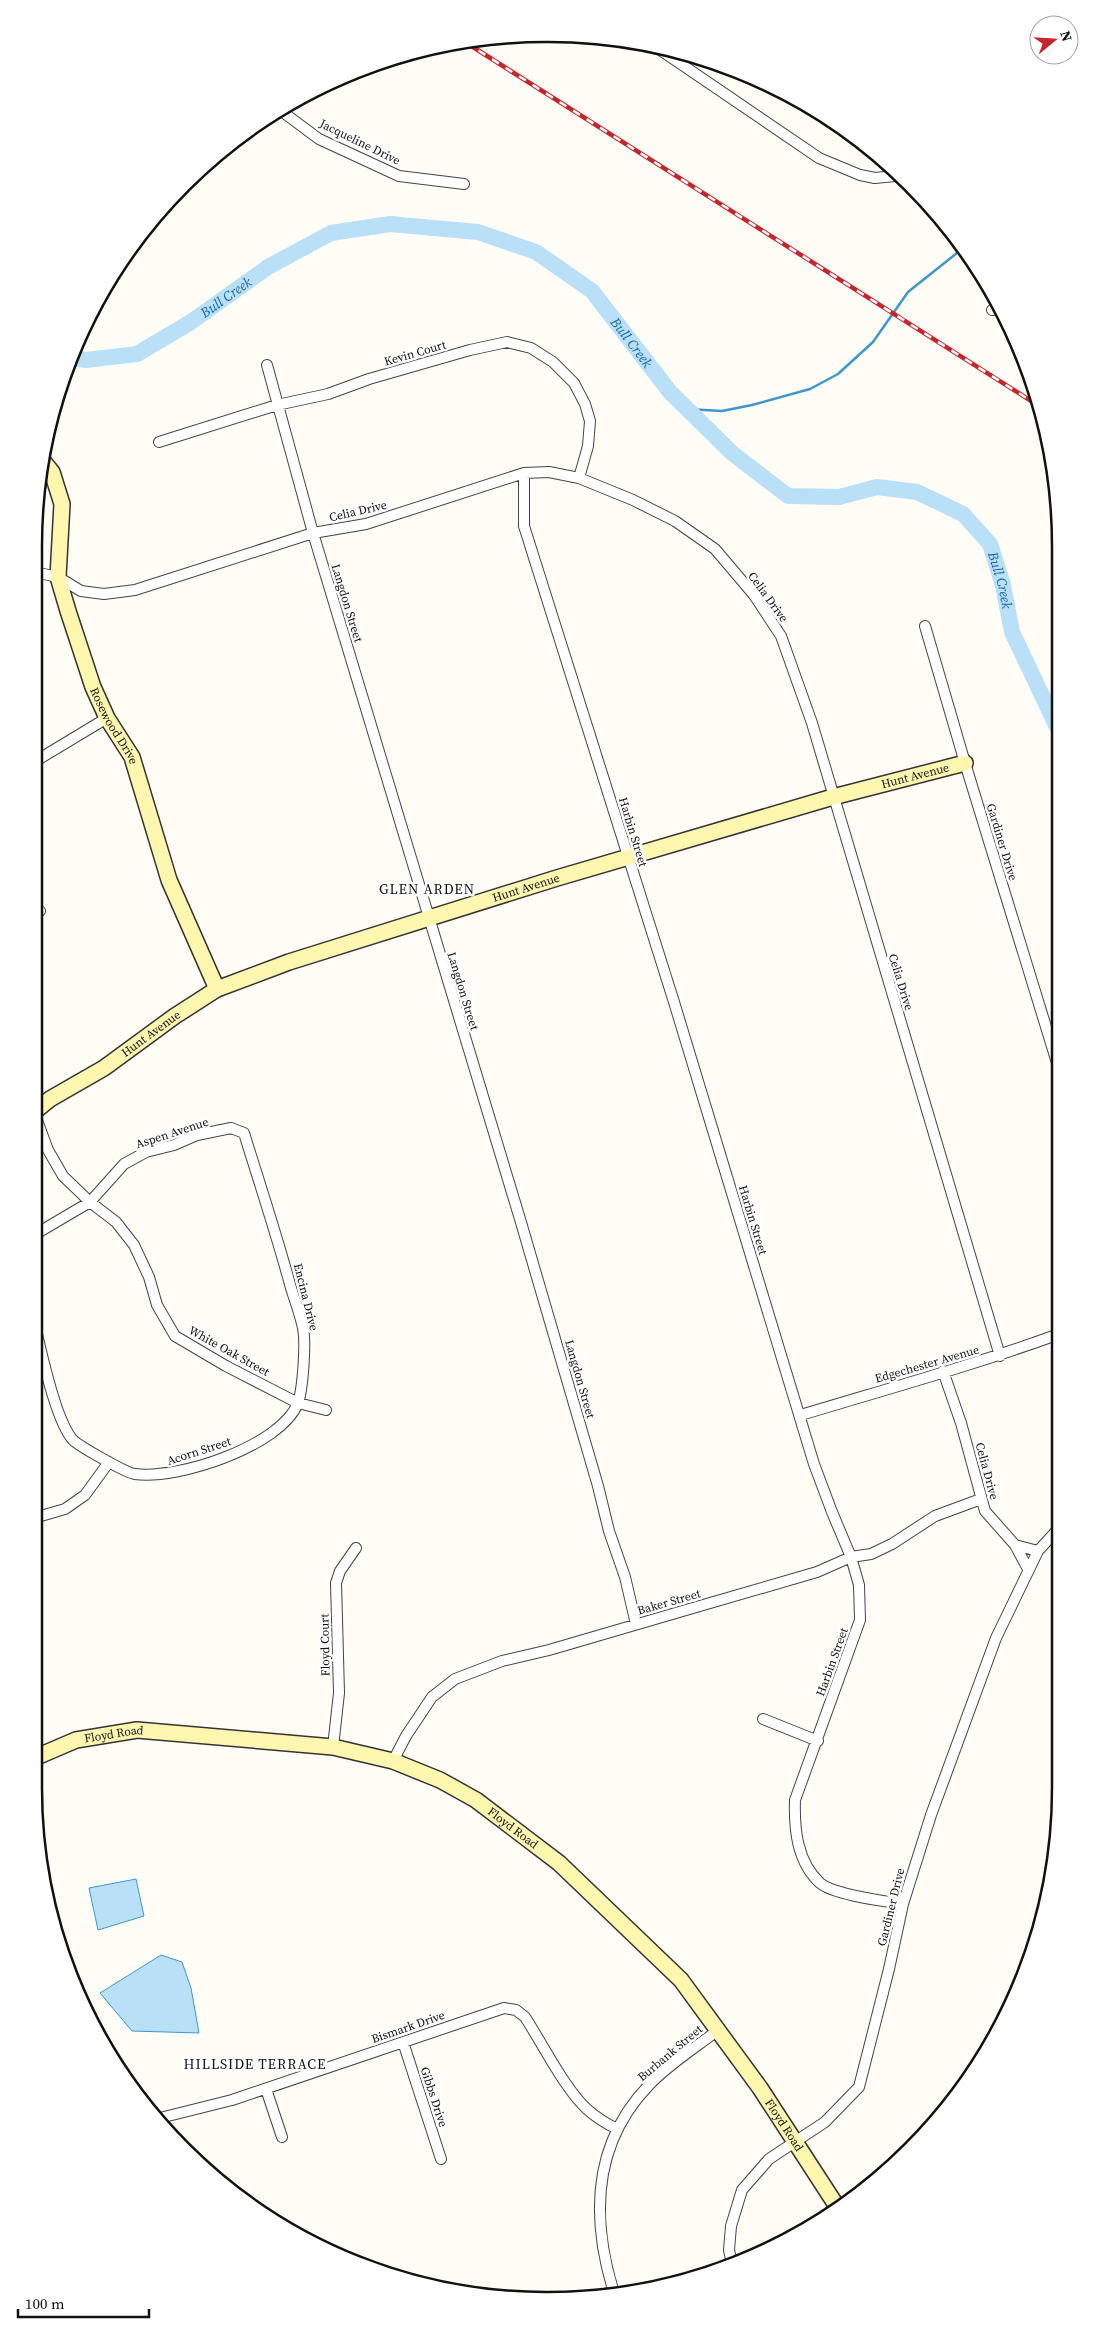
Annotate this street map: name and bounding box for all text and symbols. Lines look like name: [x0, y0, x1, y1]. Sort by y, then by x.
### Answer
north arrow: [1029, 15, 1079, 65]
text: N: [1055, 28, 1077, 44]
street label: Jacqueline Drive: [316, 115, 403, 168]
water label: Bull Creek: [195, 272, 256, 323]
water label: Bull Creek: [605, 312, 658, 372]
street label: Kevin Court: [382, 337, 448, 369]
street label: Celia Drive: [328, 497, 388, 525]
water label: Bull Creek: [983, 548, 1017, 611]
street label: Langdon Street: [327, 562, 367, 644]
street label: Celia Drive: [744, 569, 792, 625]
street label: Rosewood Drive: [86, 685, 142, 766]
street label: Hunt Avenue: [879, 759, 951, 792]
street label: Harbin Street: [615, 795, 651, 869]
street label: Gardiner Drive: [983, 802, 1021, 882]
street label: Hunt Avenue: [490, 870, 562, 906]
district label: GLEN ARDEN: [379, 879, 475, 899]
street label: Langdon Street: [443, 950, 483, 1032]
street label: Celia Drive: [885, 952, 917, 1012]
street label: Hunt Avenue: [118, 1007, 183, 1061]
street label: Aspen Avenue: [134, 1114, 210, 1152]
street label: Harbin Street: [735, 1183, 771, 1257]
street label: Encina Drive: [290, 1262, 322, 1332]
street label: White Oak Street: [186, 1322, 272, 1380]
street label: Langdon Street: [561, 1338, 599, 1420]
street label: Edgechester Avenue: [873, 1341, 981, 1387]
street label: Acorn Street: [165, 1433, 233, 1469]
street label: Celia Drive: [972, 1441, 1002, 1501]
street label: Baker Street: [636, 1585, 703, 1619]
street label: Floyd Court: [316, 1613, 334, 1677]
street label: Harbin Street: [812, 1625, 852, 1698]
street label: Floyd Road: [83, 1722, 144, 1747]
street label: Floyd Road: [484, 1804, 542, 1853]
street label: Gardiner Drive: [874, 1866, 908, 1948]
street label: Bismark Drive: [369, 2007, 447, 2047]
street label: Burbank Street: [634, 2021, 706, 2085]
district label: HILLSIDE TERRACE: [184, 2054, 326, 2074]
street label: Gibbs Drive: [417, 2065, 451, 2129]
street label: Floyd Road: [761, 2096, 807, 2155]
scale bar: [18, 2286, 149, 2318]
text: 100 m: [25, 2293, 65, 2314]

